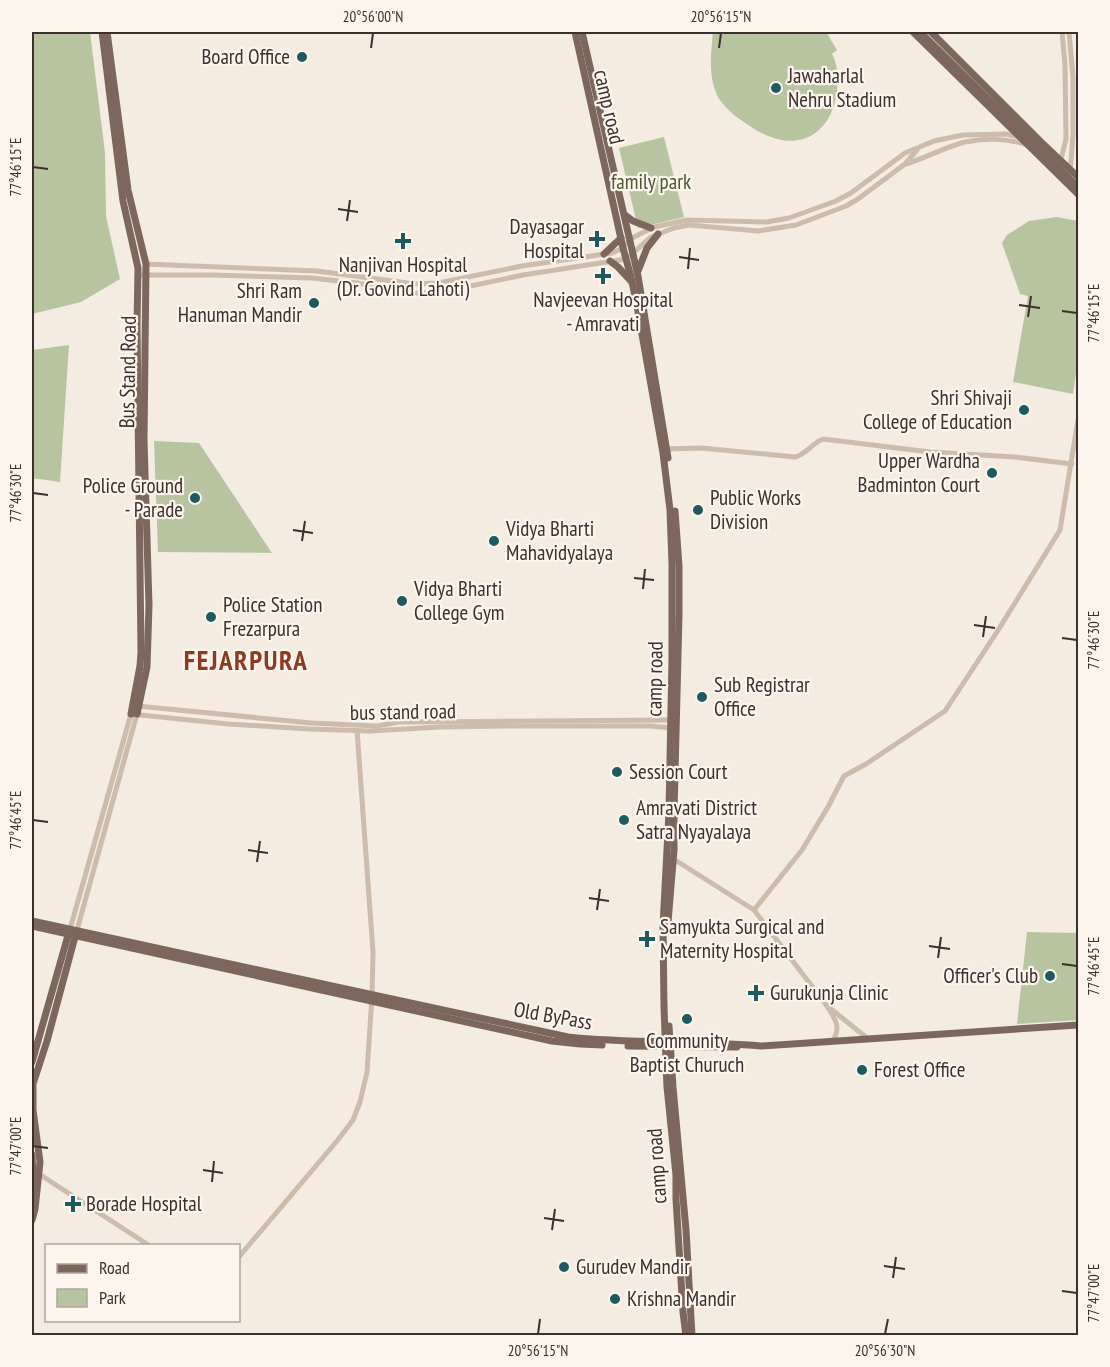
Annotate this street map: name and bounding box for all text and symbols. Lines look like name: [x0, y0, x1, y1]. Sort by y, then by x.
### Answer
text: 20°56'00"N: [343, 7, 403, 26]
text: 20°56'15"N: [691, 7, 751, 26]
place label: Board Office: [201, 43, 290, 70]
marker: Board Office: [295, 50, 309, 64]
place label: Jawaharlal Nehru Stadium: [787, 62, 896, 113]
street label: camp road: [588, 67, 631, 147]
marker: Jawaharlal Nehru Stadium: [769, 81, 783, 95]
text: 77°46'15"E: [6, 137, 25, 197]
park label: family park: [611, 168, 691, 195]
place label: Dayasagar Hospital: [510, 213, 584, 264]
marker: Dayasagar Hospital: [588, 230, 606, 248]
marker: Nanjivan Hospital (Dr. Govind Lahoti): [394, 232, 412, 250]
place label: Nanjivan Hospital (Dr. Govind Lahoti): [337, 251, 469, 302]
marker: Navjeevan Hospital - Amravati: [594, 267, 612, 285]
place label: Shri Ram Hanuman Mandir: [178, 277, 302, 328]
text: 77°46'15"E: [1084, 283, 1103, 343]
place label: Navjeevan Hospital - Amravati: [533, 286, 673, 337]
marker: Shri Ram Hanuman Mandir: [307, 296, 321, 310]
street label: Bus Stand Road: [113, 316, 142, 428]
place label: Shri Shivaji College of Education: [863, 384, 1012, 435]
marker: Shri Shivaji College of Education: [1017, 403, 1031, 417]
place label: Upper Wardha Badminton Court: [858, 447, 980, 498]
text: 77°46'30"E: [6, 463, 25, 523]
marker: Upper Wardha Badminton Court: [985, 466, 999, 480]
place label: Police Ground - Parade: [83, 472, 183, 523]
place label: Public Works Division: [710, 484, 801, 535]
marker: Police Ground - Parade: [188, 491, 202, 505]
marker: Public Works Division: [691, 503, 705, 517]
place label: Vidya Bharti Mahavidyalaya: [505, 515, 613, 566]
marker: Vidya Bharti Mahavidyalaya: [487, 534, 501, 548]
place label: Vidya Bharti College Gym: [413, 575, 505, 626]
place label: Police Station Frezarpura: [223, 591, 322, 642]
marker: Vidya Bharti College Gym: [395, 594, 409, 608]
marker: Police Station Frezarpura: [204, 610, 218, 624]
text: 77°46'30"E: [1084, 610, 1103, 670]
street label: camp road: [640, 641, 669, 717]
district label: FEJARPURA: [184, 643, 308, 677]
place label: Sub Registrar Office: [714, 671, 810, 722]
marker: Sub Registrar Office: [695, 690, 709, 704]
street label: bus stand road: [350, 697, 456, 726]
place label: Session Court: [629, 758, 728, 785]
marker: Session Court: [610, 765, 624, 779]
text: 77°46'45"E: [6, 790, 25, 850]
place label: Amravati District Satra Nyayalaya: [636, 794, 757, 845]
marker: Amravati District Satra Nyayalaya: [617, 813, 631, 827]
place label: Samyukta Surgical and Maternity Hospital: [660, 913, 824, 964]
marker: Samyukta Surgical and Maternity Hospital: [638, 930, 656, 948]
text: 77°46'45"E: [1084, 936, 1103, 996]
place label: Officer's Club: [943, 962, 1038, 989]
marker: Officer's Club: [1043, 969, 1057, 983]
place label: Gurukunja Clinic: [770, 979, 889, 1006]
marker: Gurukunja Clinic: [747, 984, 765, 1002]
street label: Old ByPass: [512, 995, 594, 1036]
marker: Community Baptist Churuch: [680, 1012, 694, 1026]
place label: Community Baptist Churuch: [630, 1027, 744, 1078]
place label: Forest Office: [874, 1056, 965, 1083]
marker: Forest Office: [855, 1063, 869, 1077]
text: 77°47'00"E: [6, 1116, 25, 1176]
street label: camp road: [640, 1127, 673, 1205]
place label: Borade Hospital: [86, 1190, 202, 1217]
marker: Borade Hospital: [64, 1195, 82, 1213]
legend: [45, 1244, 240, 1322]
place label: Gurudev Mandir: [576, 1253, 690, 1280]
text: Road: [99, 1256, 130, 1279]
marker: Gurudev Mandir: [557, 1260, 571, 1274]
text: 77°47'00"E: [1084, 1263, 1103, 1323]
place label: Krishna Mandir: [627, 1285, 736, 1312]
text: Park: [99, 1286, 126, 1309]
marker: Krishna Mandir: [608, 1292, 622, 1306]
text: 20°56'15"N: [508, 1341, 568, 1360]
text: 20°56'30"N: [855, 1341, 915, 1360]

